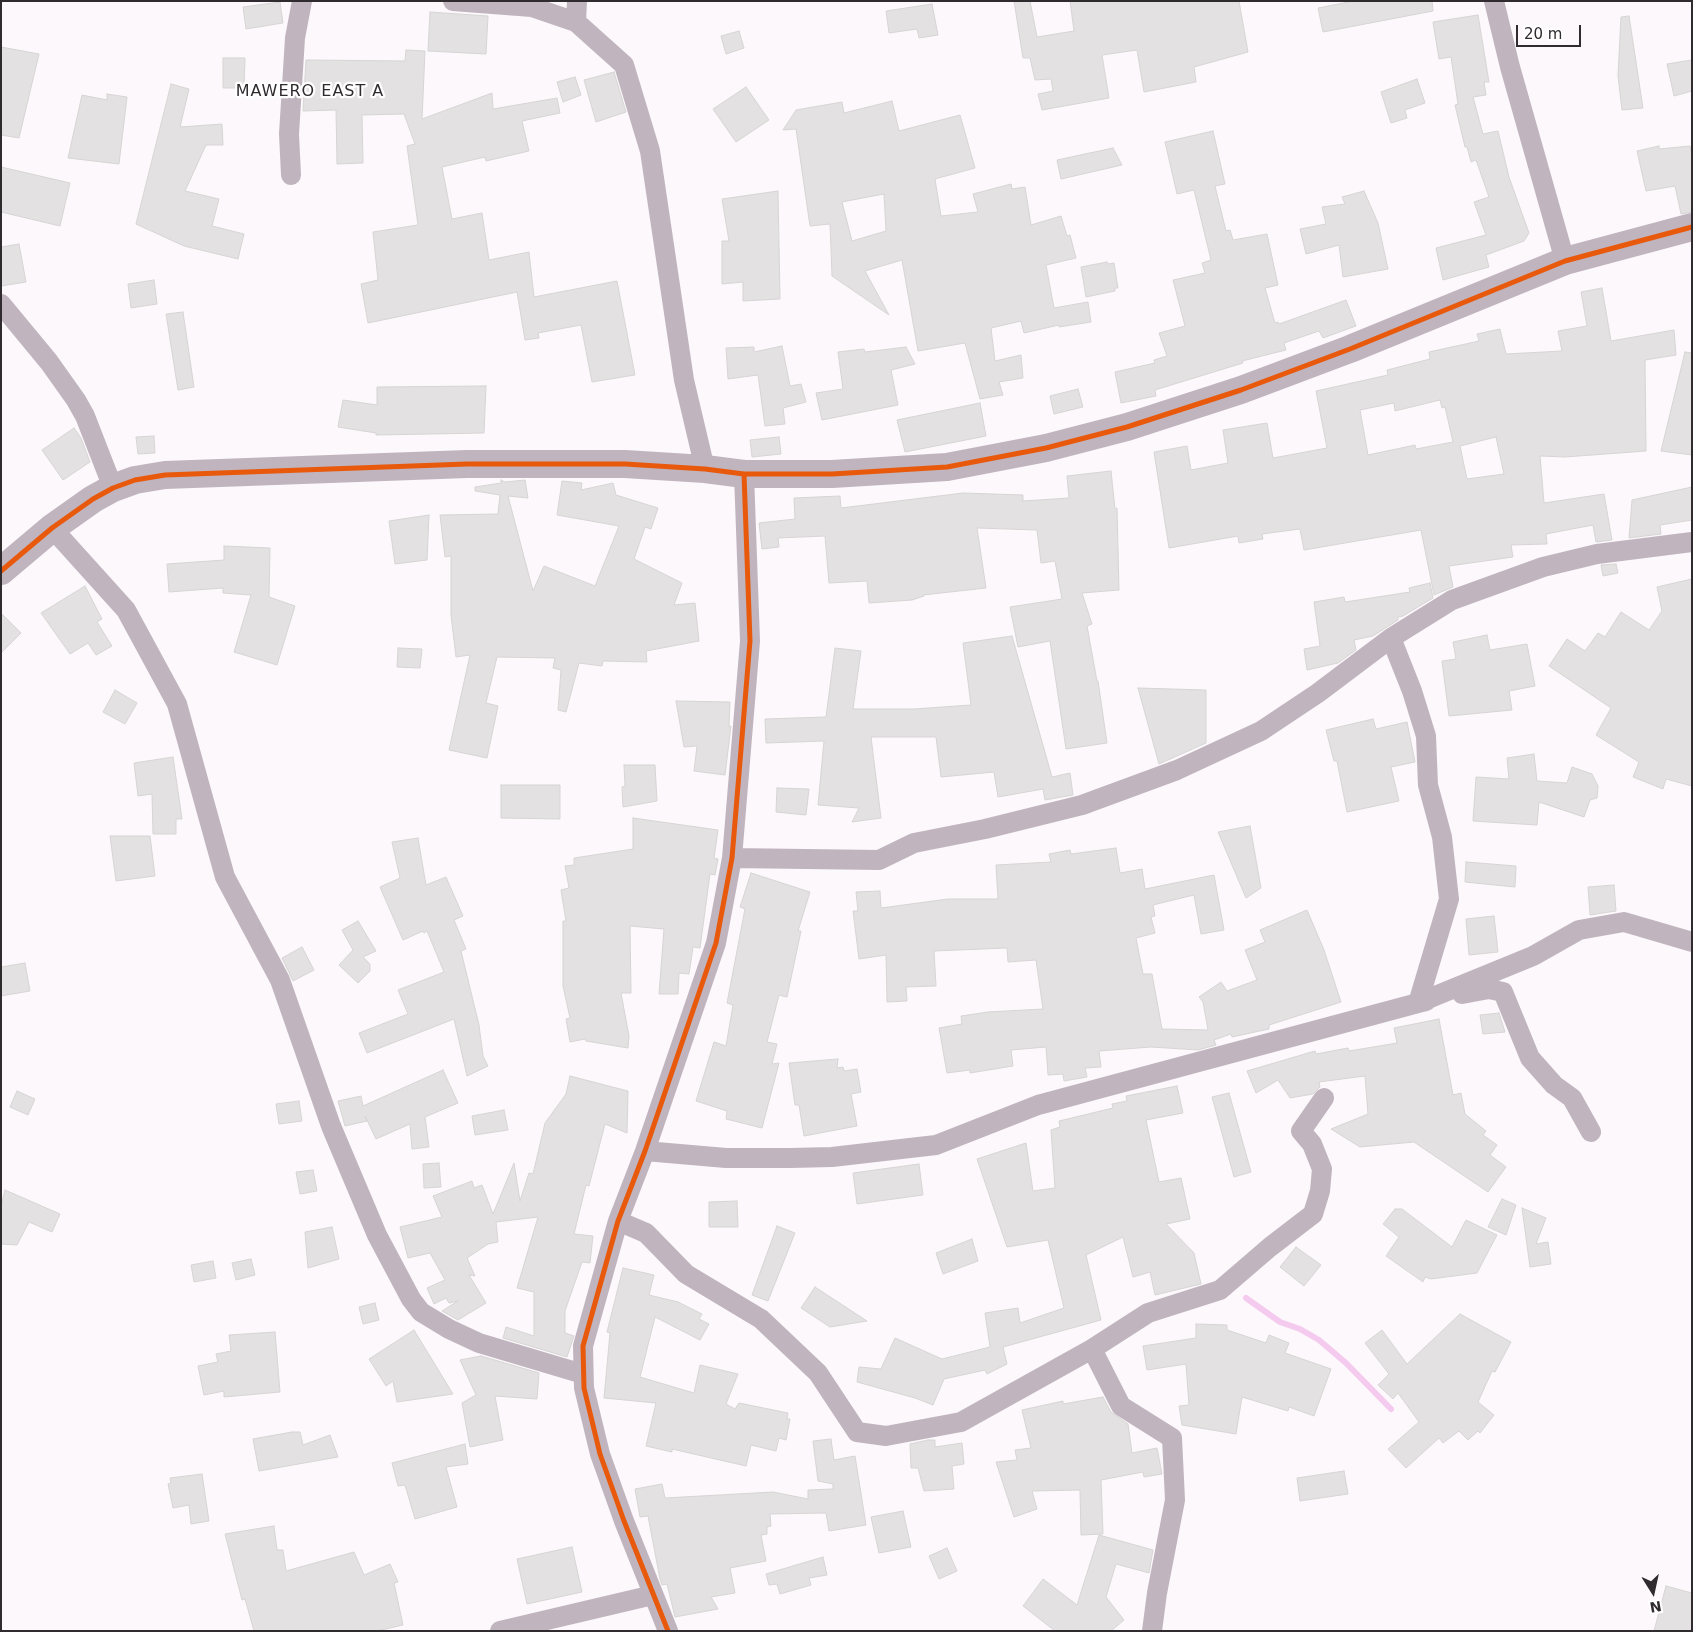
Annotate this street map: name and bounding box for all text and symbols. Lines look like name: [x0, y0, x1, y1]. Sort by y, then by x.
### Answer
scale bar: [1518, 15, 1583, 47]
text: 20 m: [1524, 25, 1562, 43]
district label: MAWERO EAST A: [234, 82, 386, 102]
north arrow: [1628, 1567, 1678, 1617]
text: N: [1648, 1598, 1663, 1616]

